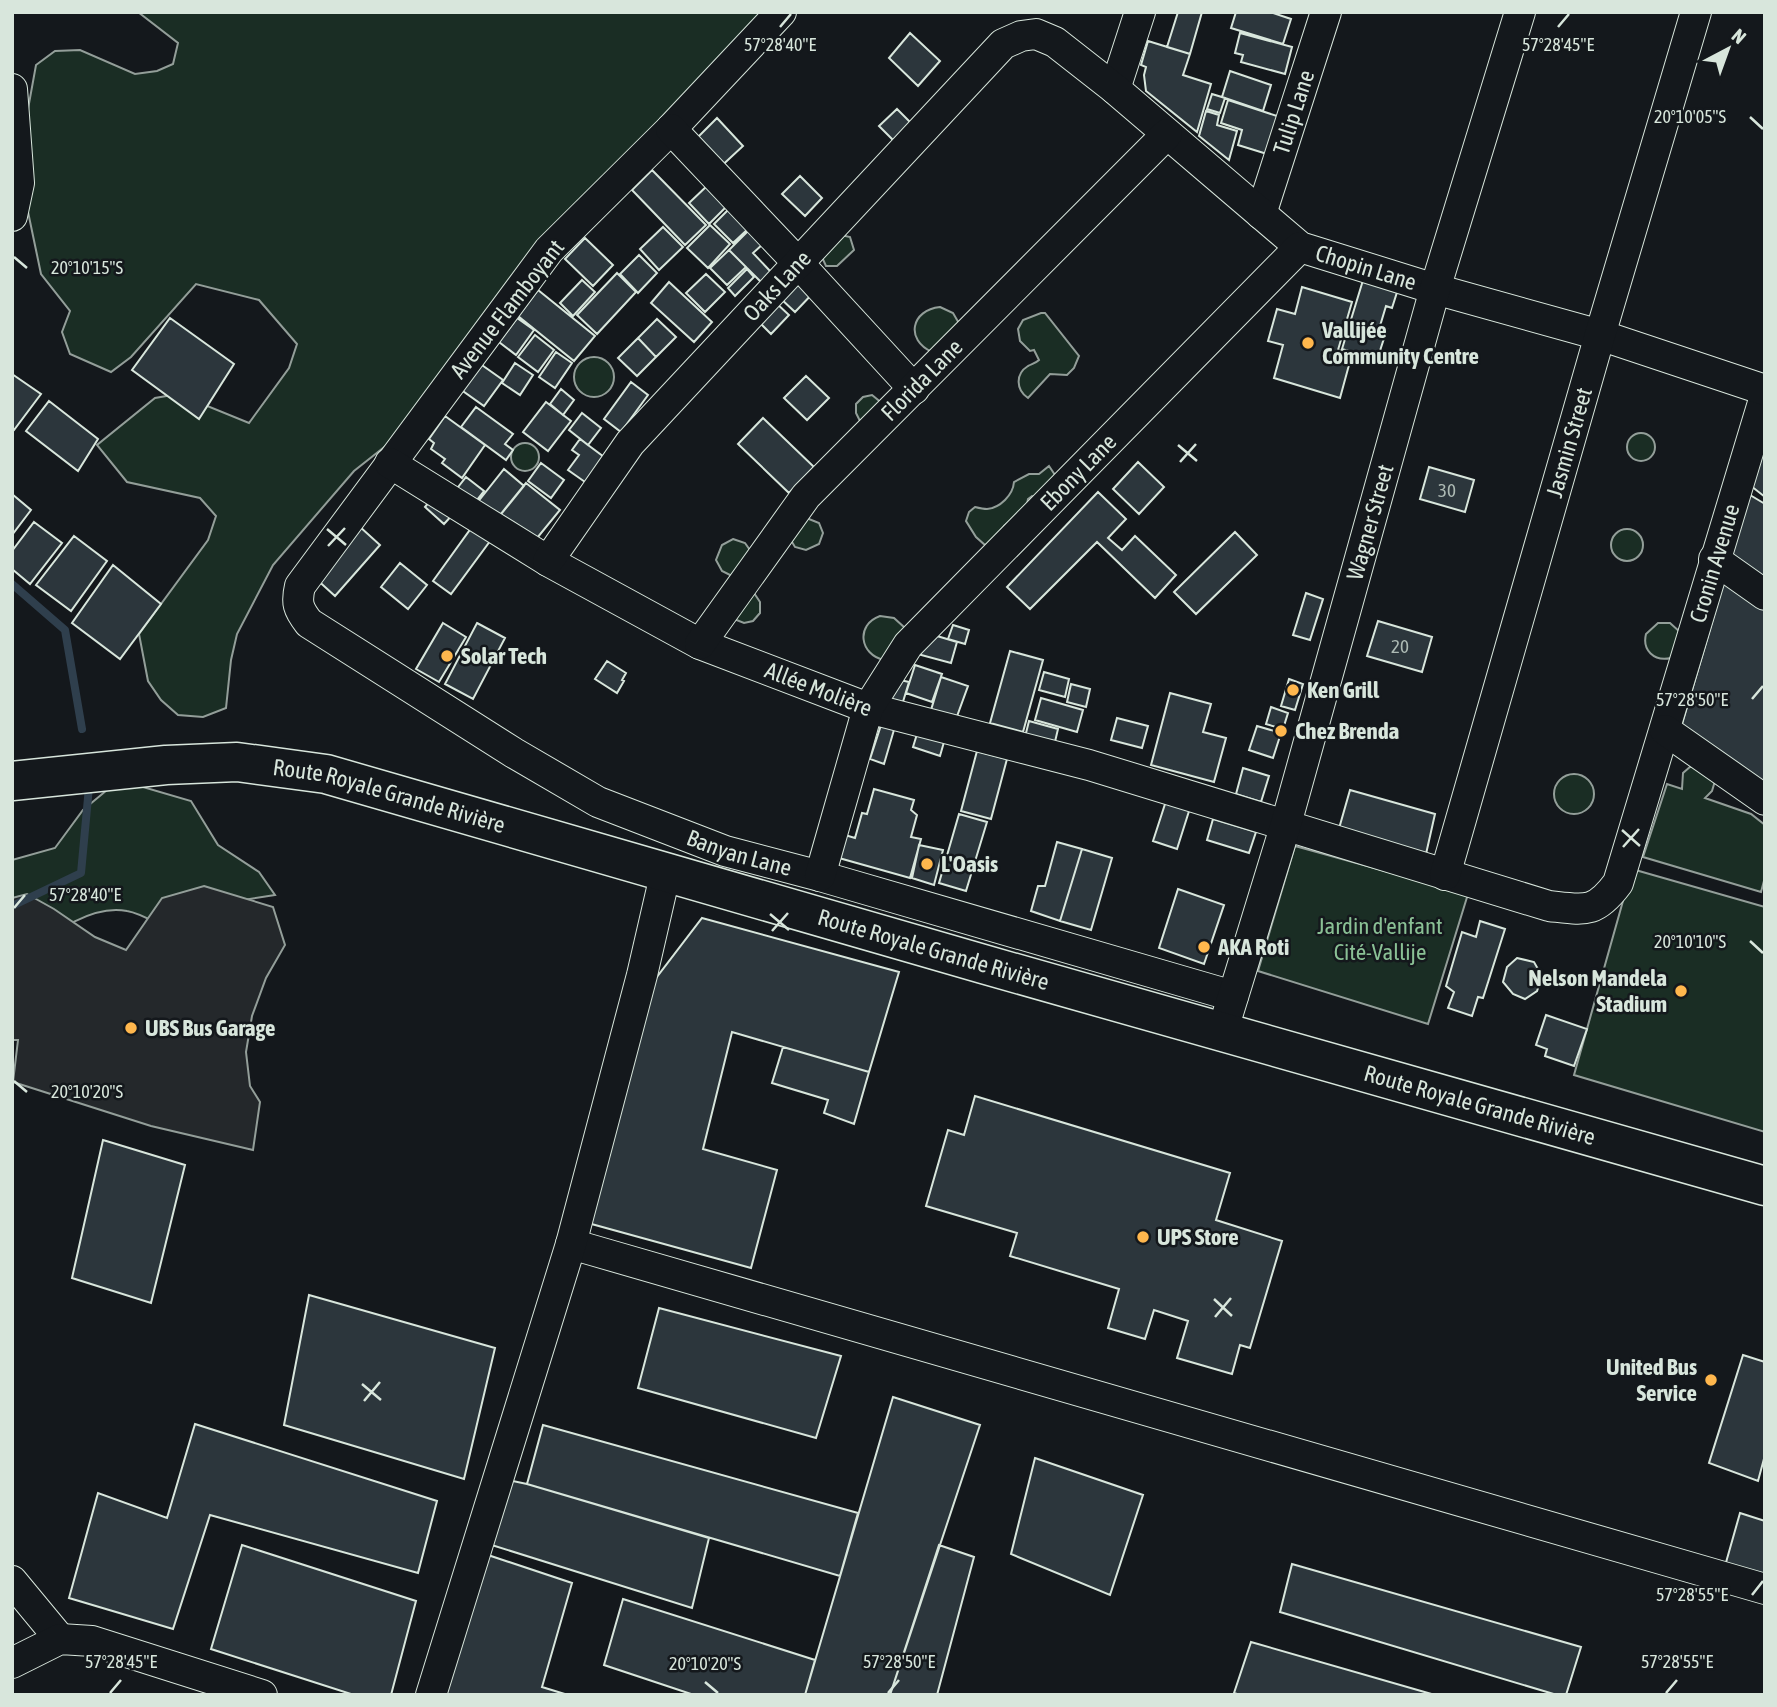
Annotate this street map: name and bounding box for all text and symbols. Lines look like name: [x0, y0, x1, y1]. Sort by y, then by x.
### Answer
north arrow: [1693, 14, 1763, 84]
text: N: [1728, 24, 1751, 48]
text: 57°28'40"E: [744, 34, 816, 55]
text: 57°28'45"E: [1522, 34, 1594, 55]
street label: Tulip Lane: [1268, 67, 1319, 157]
text: 20°10'05"S: [1654, 106, 1726, 127]
street label: Avenue Flamboyant: [445, 235, 569, 383]
street label: Chopin Lane: [1312, 240, 1420, 295]
street label: Oaks Lane: [738, 245, 816, 326]
text: 20°10'15"S: [51, 257, 123, 278]
place label: Vallijée Community Centre: [1321, 317, 1479, 369]
street label: Florida Lane: [876, 334, 968, 426]
marker: Vallijée Community Centre: [1300, 335, 1316, 351]
street label: Jasmin Street: [1541, 385, 1597, 500]
street label: Ebony Lane: [1035, 429, 1121, 516]
street label: Wagner Street: [1342, 462, 1398, 583]
house number: 30: [1438, 479, 1456, 501]
street label: Cronin Avenue: [1684, 501, 1745, 626]
house number: 20: [1391, 635, 1409, 657]
place label: Solar Tech: [461, 643, 547, 669]
marker: Solar Tech: [439, 648, 455, 664]
street label: Allée Molière: [761, 657, 876, 721]
place label: Ken Grill: [1307, 677, 1380, 703]
marker: Ken Grill: [1285, 682, 1301, 698]
text: 57°28'50"E: [1656, 689, 1728, 710]
place label: Chez Brenda: [1295, 718, 1400, 744]
marker: Chez Brenda: [1273, 723, 1289, 739]
street label: Route Royale Grande Rivière: [271, 754, 508, 838]
street label: Banyan Lane: [683, 825, 794, 881]
place label: L'Oasis: [941, 851, 998, 877]
marker: L'Oasis: [919, 856, 935, 872]
text: 57°28'40"E: [49, 884, 121, 905]
street label: Route Royale Grande Rivière: [815, 904, 1052, 995]
park label: Jardin d'enfant Cité-Vallije: [1317, 913, 1443, 965]
text: 20°10'10"S: [1654, 931, 1726, 952]
place label: AKA Roti: [1217, 934, 1289, 960]
marker: AKA Roti: [1196, 939, 1212, 955]
place label: Nelson Mandela Stadium: [1528, 965, 1667, 1017]
marker: Nelson Mandela Stadium: [1673, 983, 1689, 999]
place label: UBS Bus Garage: [145, 1015, 275, 1041]
marker: UBS Bus Garage: [123, 1020, 139, 1036]
street label: Route Royale Grande Rivière: [1361, 1060, 1598, 1150]
text: 20°10'20"S: [51, 1081, 123, 1102]
place label: UPS Store: [1157, 1224, 1239, 1250]
marker: UPS Store: [1135, 1229, 1151, 1245]
place label: United Bus Service: [1606, 1354, 1697, 1406]
marker: United Bus Service: [1703, 1372, 1719, 1388]
text: 57°28'55"E: [1656, 1584, 1728, 1605]
text: 57°28'45"E: [85, 1651, 157, 1672]
text: 57°28'50"E: [863, 1651, 935, 1672]
text: 57°28'55"E: [1641, 1651, 1713, 1672]
text: 20°10'20"S: [669, 1653, 741, 1674]

